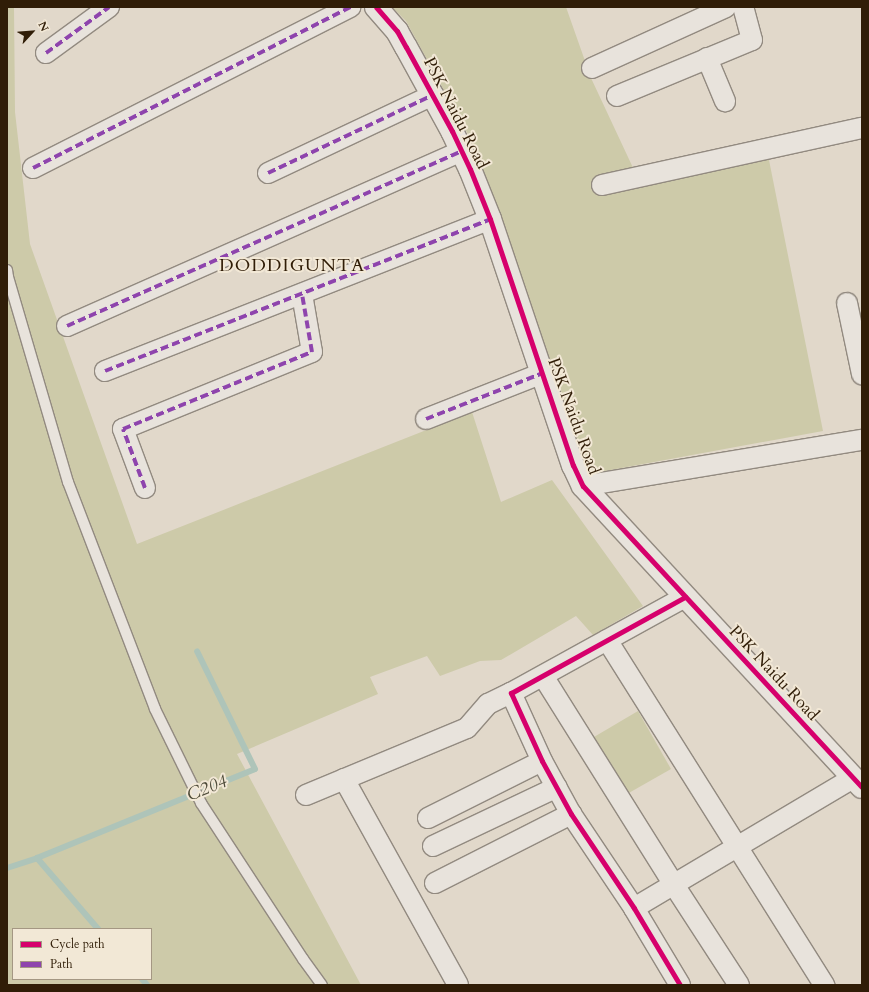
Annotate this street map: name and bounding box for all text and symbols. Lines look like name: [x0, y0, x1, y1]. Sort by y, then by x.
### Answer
north arrow: [12, 12, 52, 52]
text: N: [34, 19, 52, 34]
street label: PSK Naidu Road: [419, 54, 493, 172]
district label: DODDIGUNTA: [219, 255, 365, 277]
street label: PSK Naidu Road: [543, 355, 605, 477]
street label: PSK Naidu Road: [725, 621, 823, 725]
water label: C204: [184, 771, 230, 807]
legend: [12, 928, 152, 980]
text: Cycle path: [50, 936, 105, 952]
text: Path: [50, 956, 73, 972]

